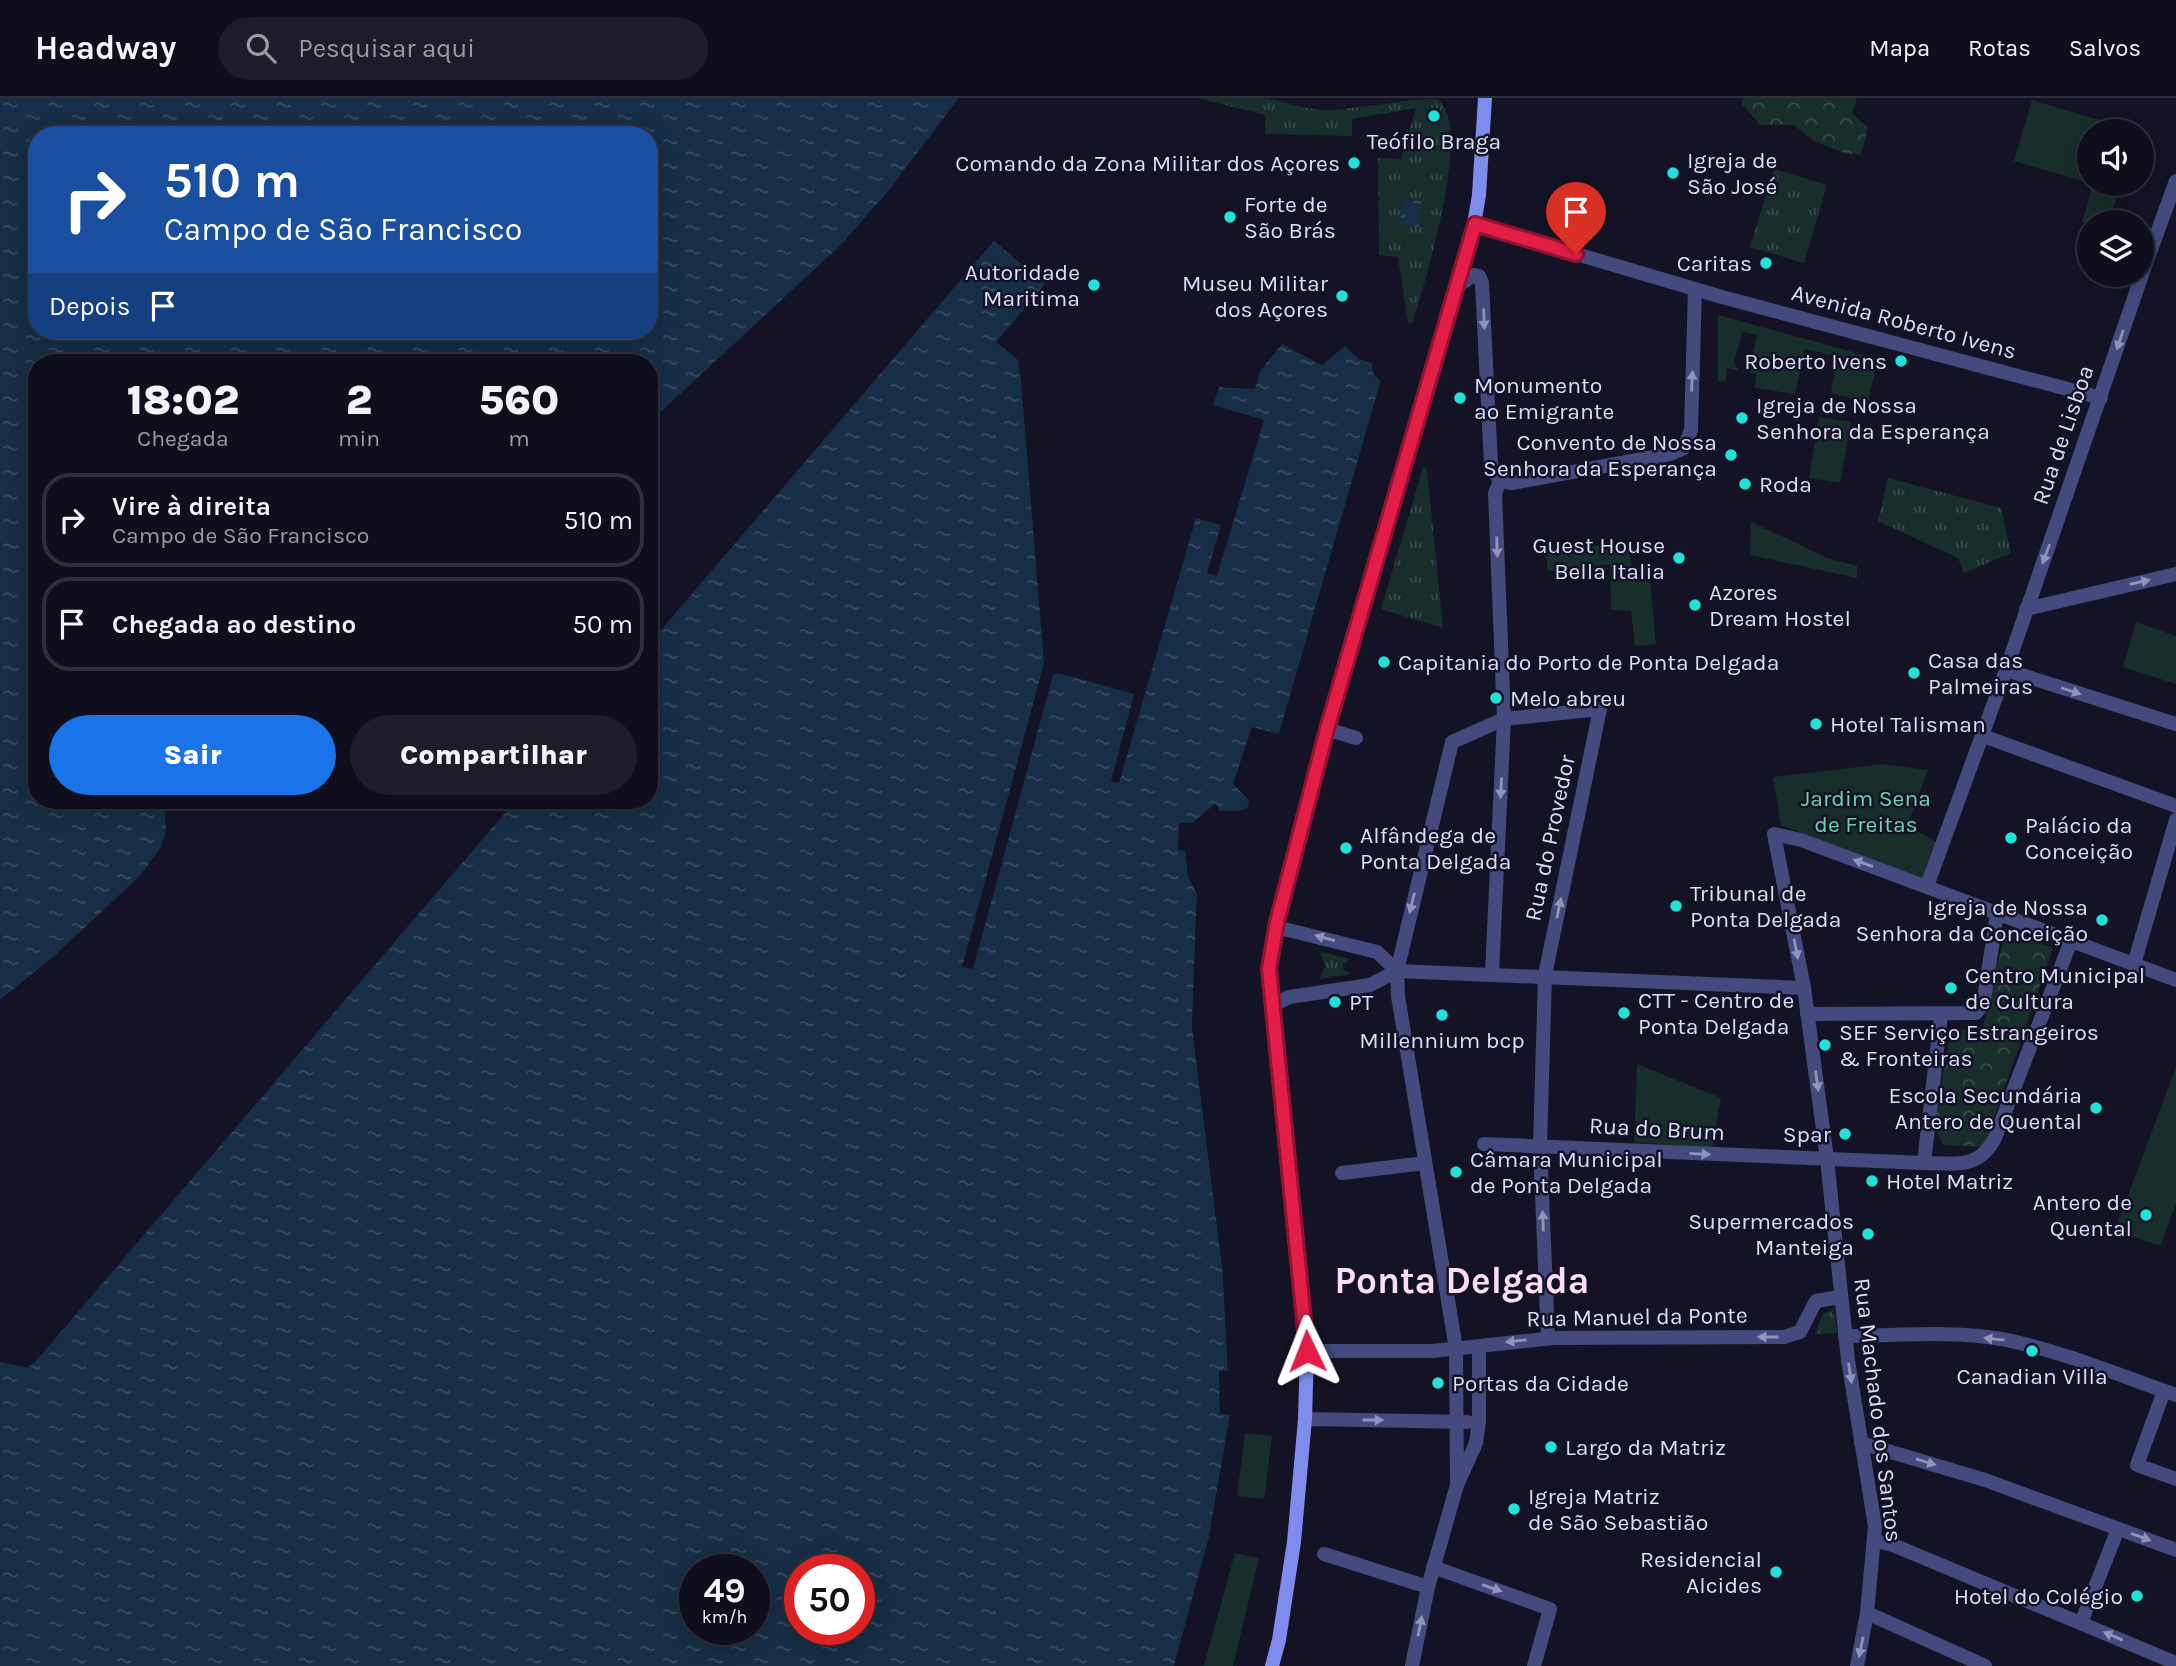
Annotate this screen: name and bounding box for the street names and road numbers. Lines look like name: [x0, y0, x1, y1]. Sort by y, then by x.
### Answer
street label: Avenida Roberto Ivens: [1789, 279, 2019, 365]
street label: Rua de Lisboa: [2027, 362, 2099, 508]
street label: Rua do Provedor: [1519, 752, 1581, 924]
street label: Rua do Brum: [1588, 1112, 1726, 1146]
street label: Rua Machado dos Santos: [1848, 1276, 1908, 1544]
street label: Rua Manuel da Ponte: [1526, 1302, 1748, 1332]

